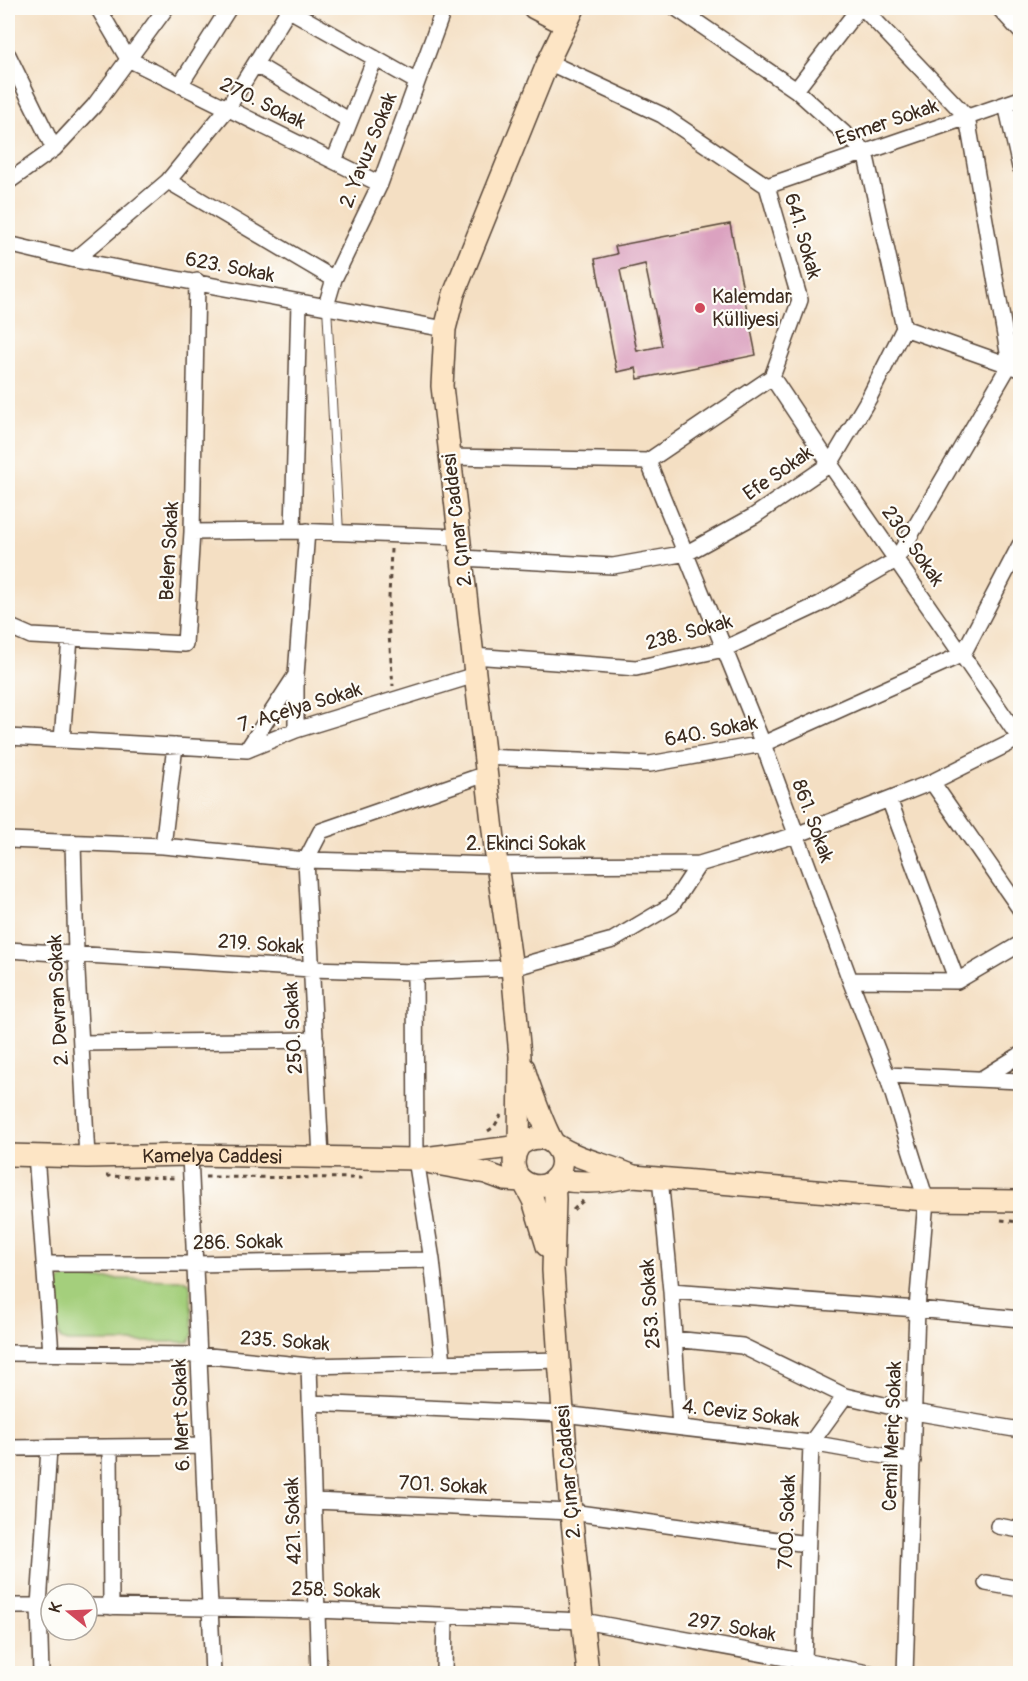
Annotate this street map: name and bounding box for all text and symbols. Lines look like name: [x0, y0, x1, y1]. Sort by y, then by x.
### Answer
street label: 270. Sokak: [216, 71, 311, 135]
street label: 2. Yavuz Sokak: [334, 88, 403, 211]
street label: Esmer Sokak: [832, 93, 942, 151]
street label: 641. Sokak: [779, 190, 827, 282]
street label: 623. Sokak: [183, 246, 277, 288]
place label: Kalemdar Külliyesi: [712, 284, 792, 332]
marker: Kalemdar Külliyesi: [693, 301, 707, 315]
street label: Efe Sokak: [738, 439, 818, 506]
street label: 2. Çınar Caddesi: [436, 452, 478, 588]
street label: Belen Sokak: [154, 500, 184, 601]
street label: 230. Sokak: [876, 501, 950, 592]
street label: 238. Sokak: [643, 608, 736, 656]
street label: 7. Açelya Sokak: [235, 676, 365, 738]
street label: 640. Sokak: [662, 710, 760, 752]
street label: 861. Sokak: [786, 776, 840, 867]
street label: 2. Ekinci Sokak: [466, 831, 587, 856]
street label: 219. Sokak: [217, 929, 306, 960]
street label: 2. Devran Sokak: [42, 933, 74, 1066]
street label: 250. Sokak: [278, 980, 308, 1075]
street label: Kamelya Caddesi: [142, 1142, 282, 1169]
street label: 286. Sokak: [193, 1229, 284, 1255]
street label: 253. Sokak: [634, 1257, 666, 1350]
street label: 235. Sokak: [239, 1325, 331, 1357]
street label: 6. Mert Sokak: [167, 1358, 195, 1472]
street label: Cemil Meriç Sokak: [877, 1360, 907, 1512]
street label: 4. Ceviz Sokak: [681, 1393, 802, 1433]
street label: 2. Çınar Caddesi: [550, 1404, 586, 1540]
street label: 701. Sokak: [398, 1470, 489, 1500]
street label: 700. Sokak: [773, 1473, 801, 1570]
street label: 421. Sokak: [279, 1476, 307, 1565]
street label: 258. Sokak: [291, 1576, 382, 1604]
north arrow: [39, 1582, 99, 1642]
text: K: [45, 1600, 67, 1615]
street label: 297. Sokak: [686, 1607, 779, 1647]

